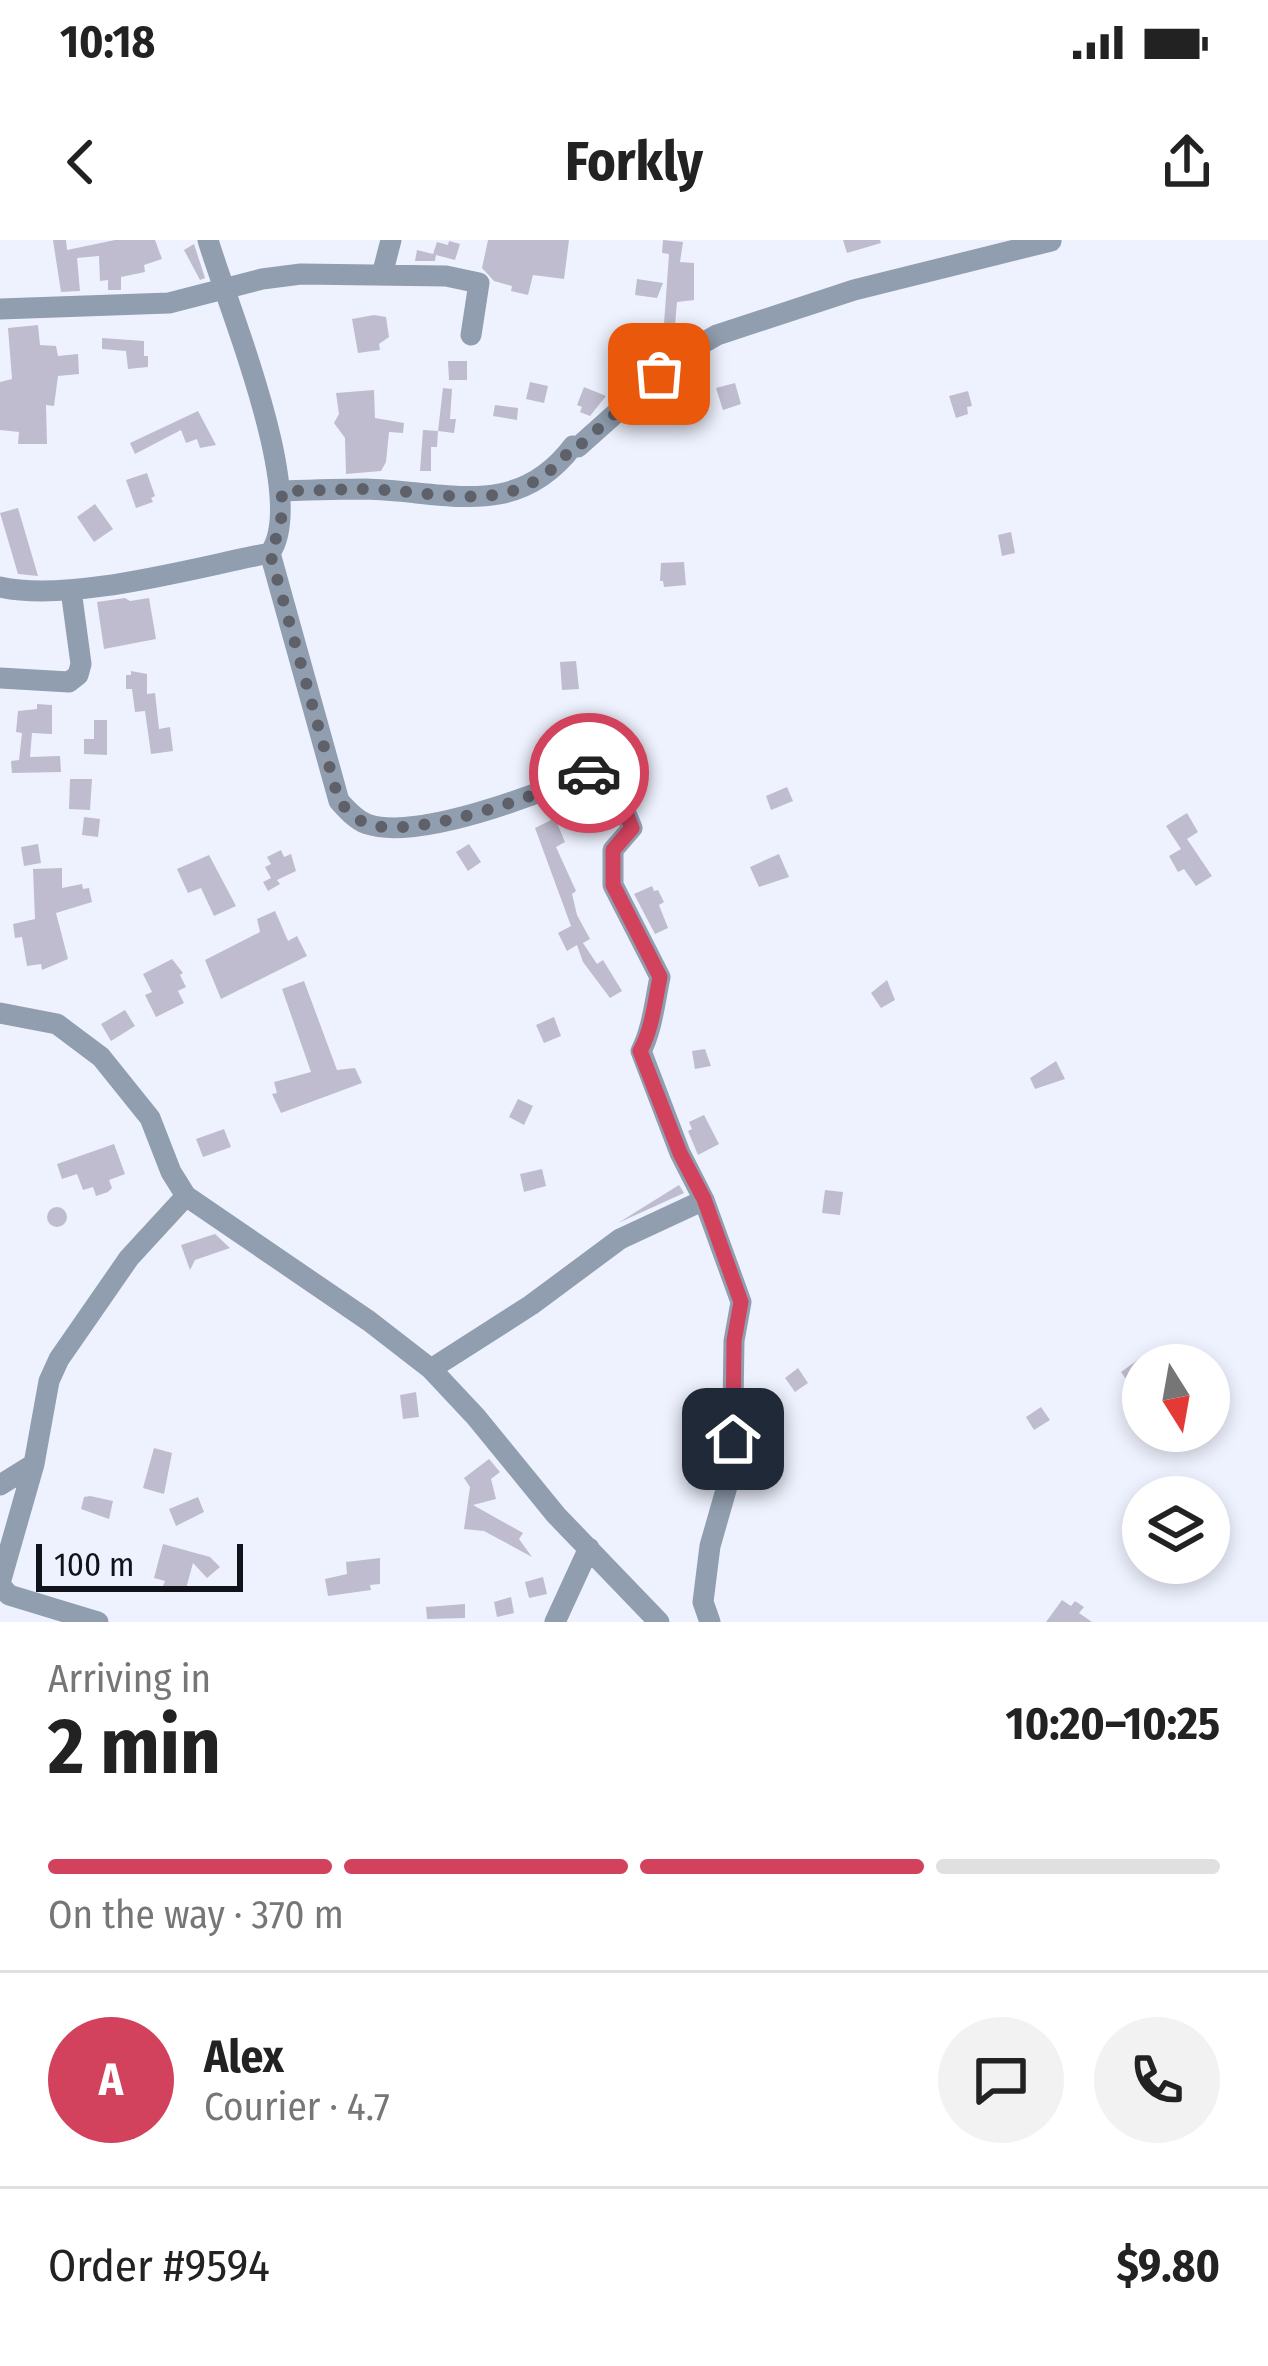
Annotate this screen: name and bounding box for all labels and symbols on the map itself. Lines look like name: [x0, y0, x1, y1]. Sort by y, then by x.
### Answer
pin: [608, 323, 710, 425]
courier: [529, 713, 649, 833]
north arrow: [1122, 1344, 1230, 1452]
pin: [682, 1388, 784, 1490]
scale bar: [36, 1538, 243, 1591]

